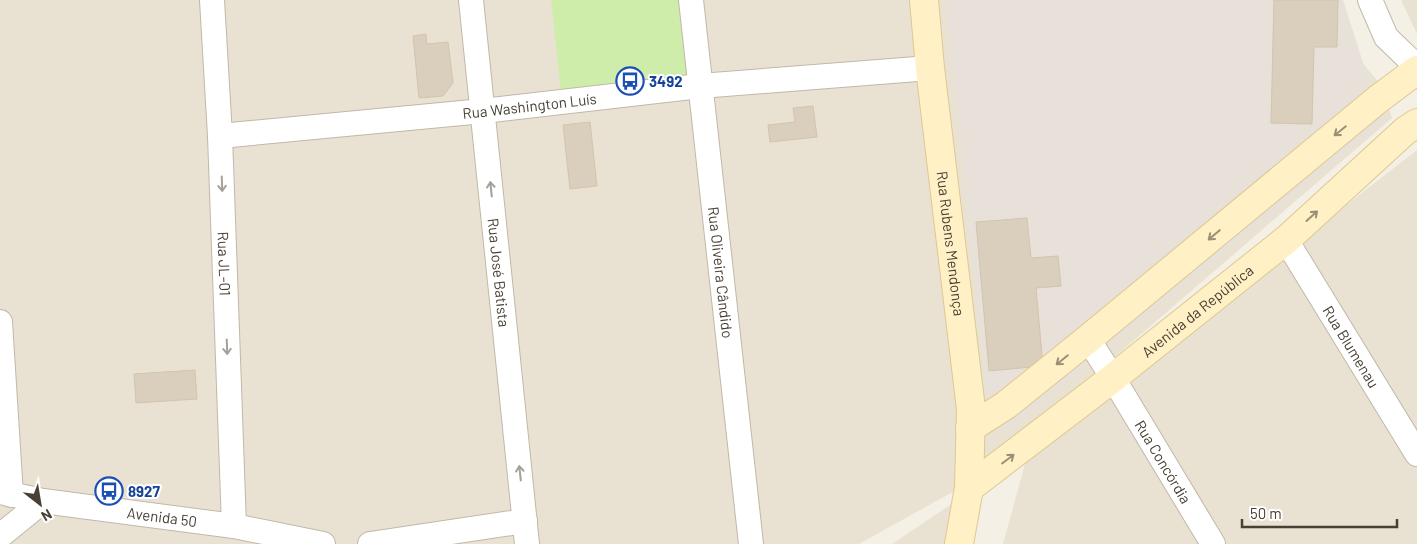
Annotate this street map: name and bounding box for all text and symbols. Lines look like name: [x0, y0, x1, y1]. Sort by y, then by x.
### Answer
bus stop icon: 3492: [615, 66, 645, 96]
place label: 3492: [649, 72, 683, 90]
street label: Rua Washington Luís: [462, 89, 598, 122]
one-way arrow: [1333, 126, 1346, 137]
street label: Rua Rubens Mendonça: [933, 170, 969, 317]
one-way arrow: [217, 176, 226, 192]
one-way arrow: [486, 181, 496, 197]
street label: Rua Oliveira Cândido: [705, 206, 737, 339]
one-way arrow: [1306, 210, 1319, 221]
street label: Rua José Batista: [484, 217, 514, 328]
one-way arrow: [1208, 229, 1221, 240]
street label: Rua JL-01: [214, 231, 235, 296]
street label: Avenida da República: [1138, 261, 1257, 361]
street label: Rua Blumenau: [1319, 302, 1383, 391]
one-way arrow: [223, 339, 232, 355]
one-way arrow: [1055, 355, 1069, 365]
street label: Rua Concórdia: [1131, 417, 1195, 507]
one-way arrow: [1001, 454, 1015, 464]
one-way arrow: [515, 465, 525, 481]
bus stop icon: 8927: [94, 476, 124, 506]
north arrow: [15, 479, 65, 529]
place label: 8927: [128, 482, 160, 500]
scale bar: [1242, 496, 1397, 528]
street label: Avenida 50: [126, 503, 198, 530]
text: 50 m: [1250, 504, 1282, 522]
text: N: [39, 506, 55, 525]

